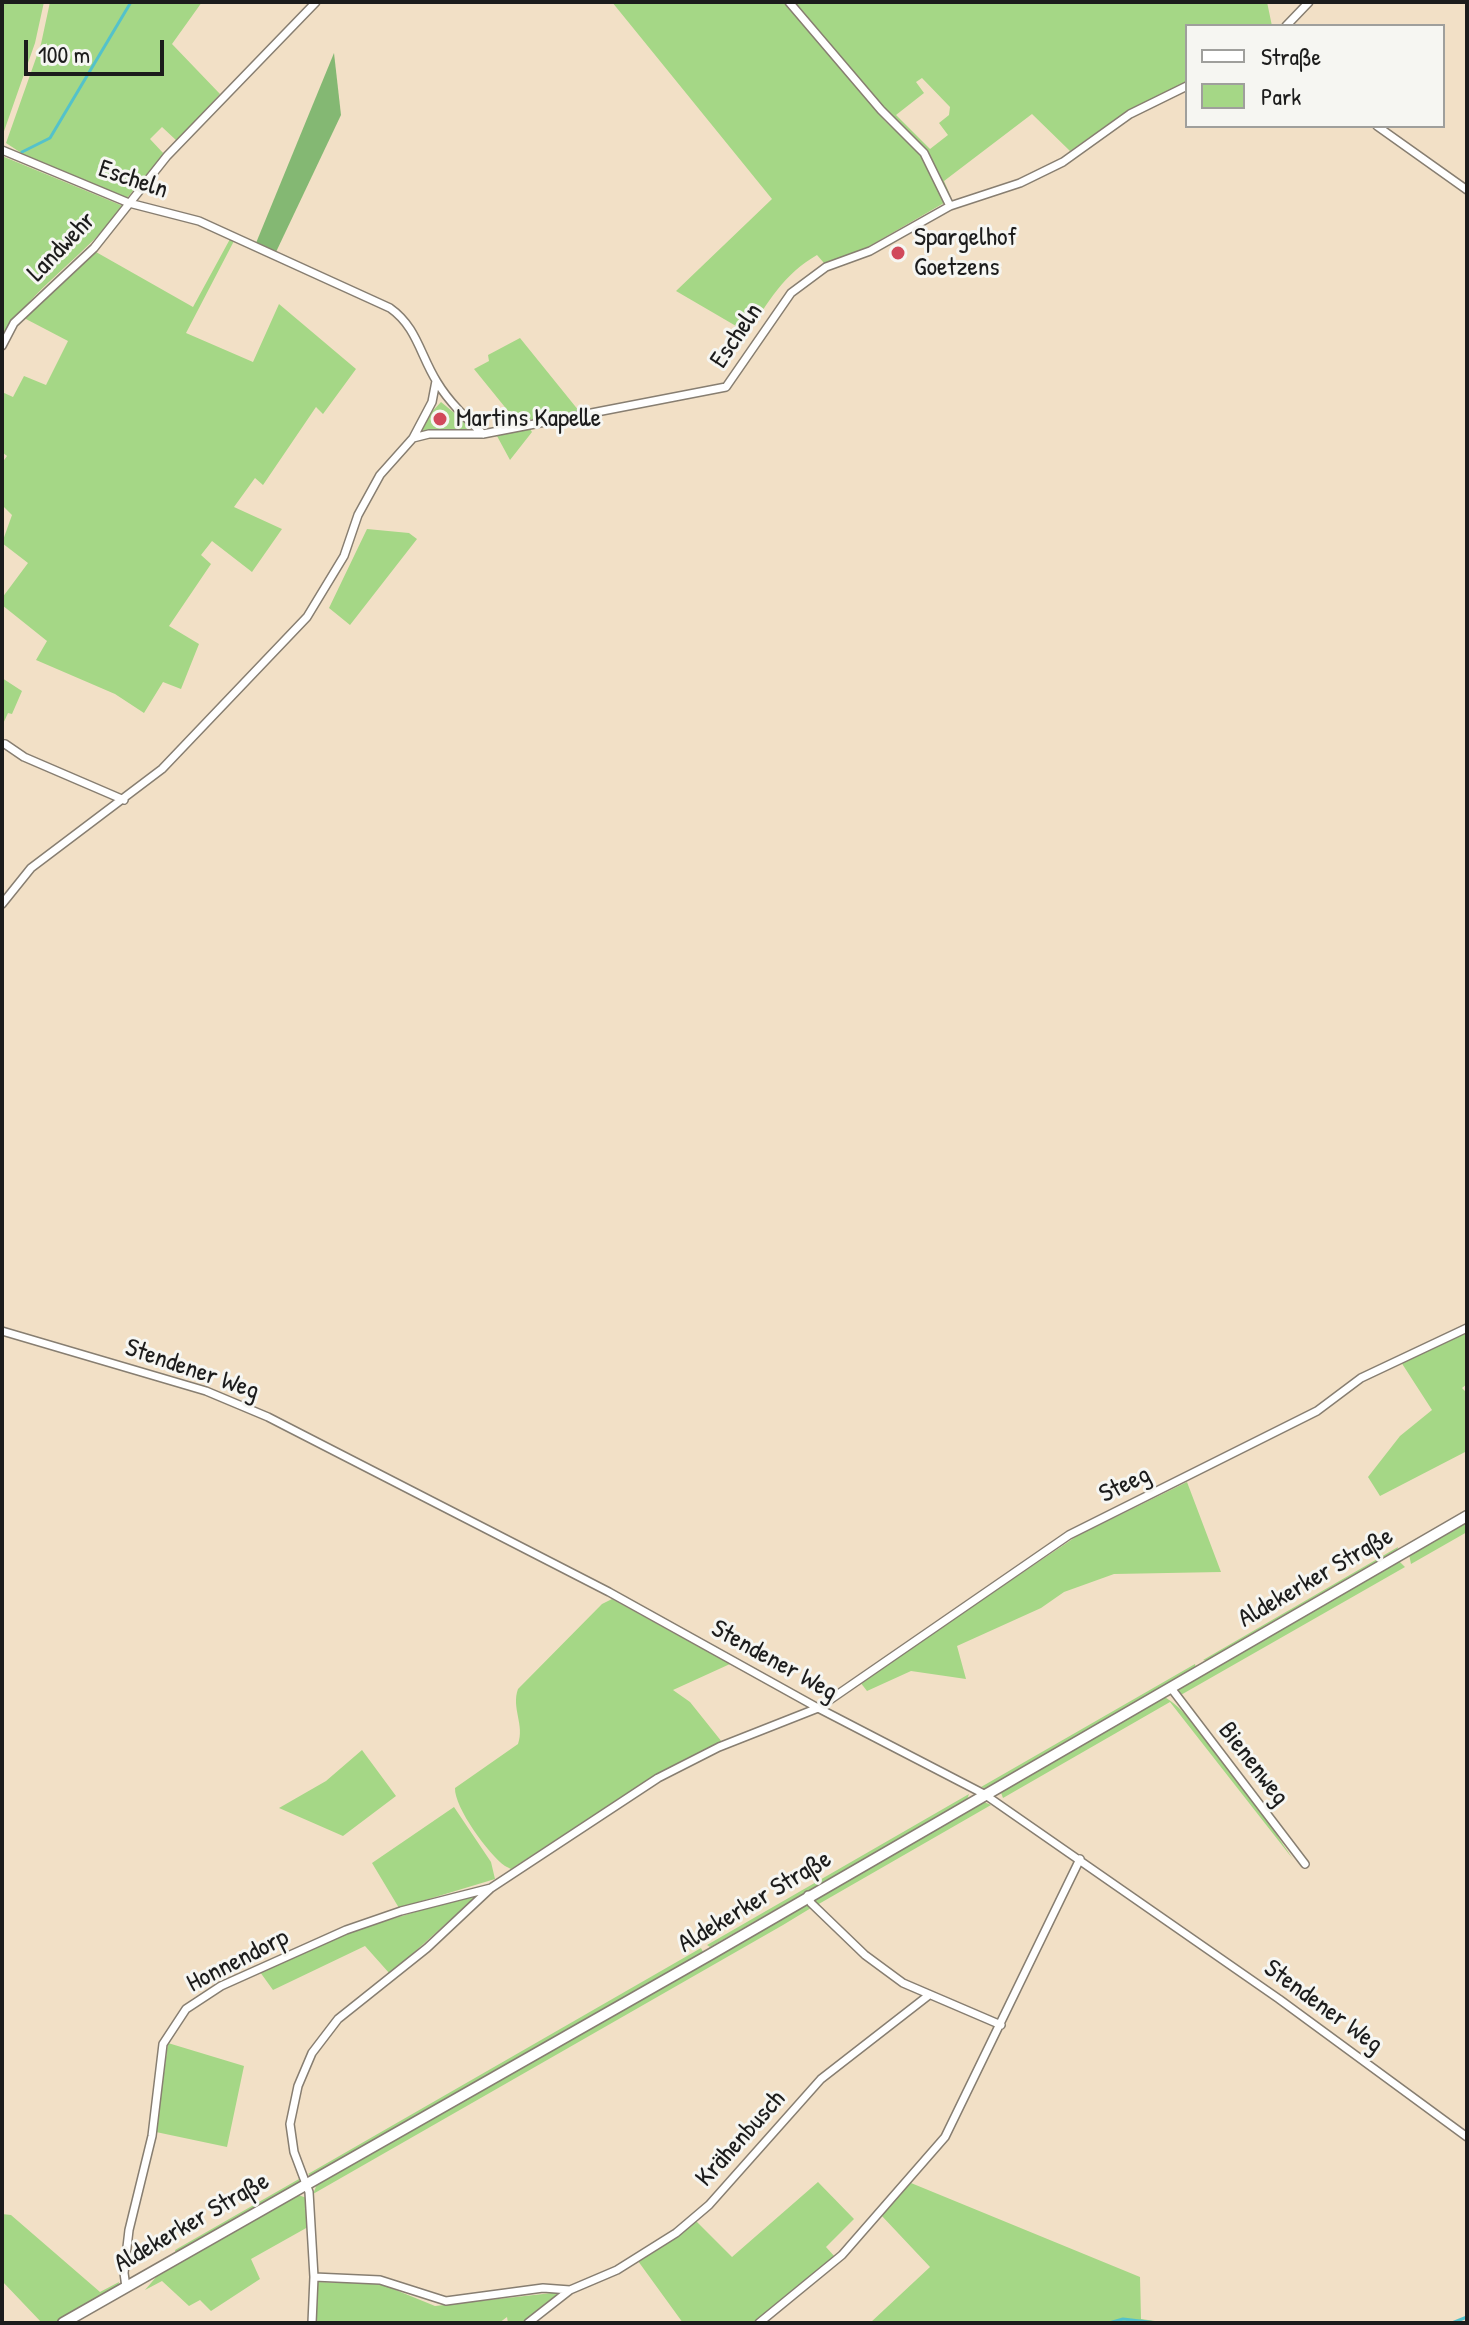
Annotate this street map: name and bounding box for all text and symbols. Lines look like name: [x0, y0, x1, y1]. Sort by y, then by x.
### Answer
scale bar: [28, 24, 168, 74]
legend: [1185, 24, 1445, 128]
text: 100 m: [38, 38, 90, 70]
text: Straße: [1261, 40, 1321, 72]
text: Park: [1261, 80, 1301, 112]
street label: Escheln: [94, 154, 172, 206]
street label: Landwehr: [21, 206, 103, 288]
place label: Spargelhof Goetzens: [914, 222, 1017, 284]
marker: Spargelhof Goetzens: [889, 244, 907, 262]
street label: Escheln: [704, 298, 770, 374]
place label: Martins Kapelle: [456, 403, 601, 435]
marker: Martins Kapelle: [431, 410, 449, 428]
street label: Stendener Weg: [121, 1333, 263, 1407]
street label: Steeg: [1094, 1459, 1156, 1511]
street label: Aldekerker Straße: [1233, 1521, 1399, 1635]
street label: Stendener Weg: [705, 1614, 843, 1708]
street label: Bienenweg: [1211, 1716, 1295, 1812]
street label: Aldekerker Straße: [673, 1844, 837, 1960]
street label: Honnendorp: [182, 1922, 294, 2000]
street label: Stendener Weg: [1257, 1953, 1389, 2061]
street label: Krähenbusch: [690, 2084, 792, 2194]
street label: Aldekerker Straße: [109, 2166, 275, 2280]

